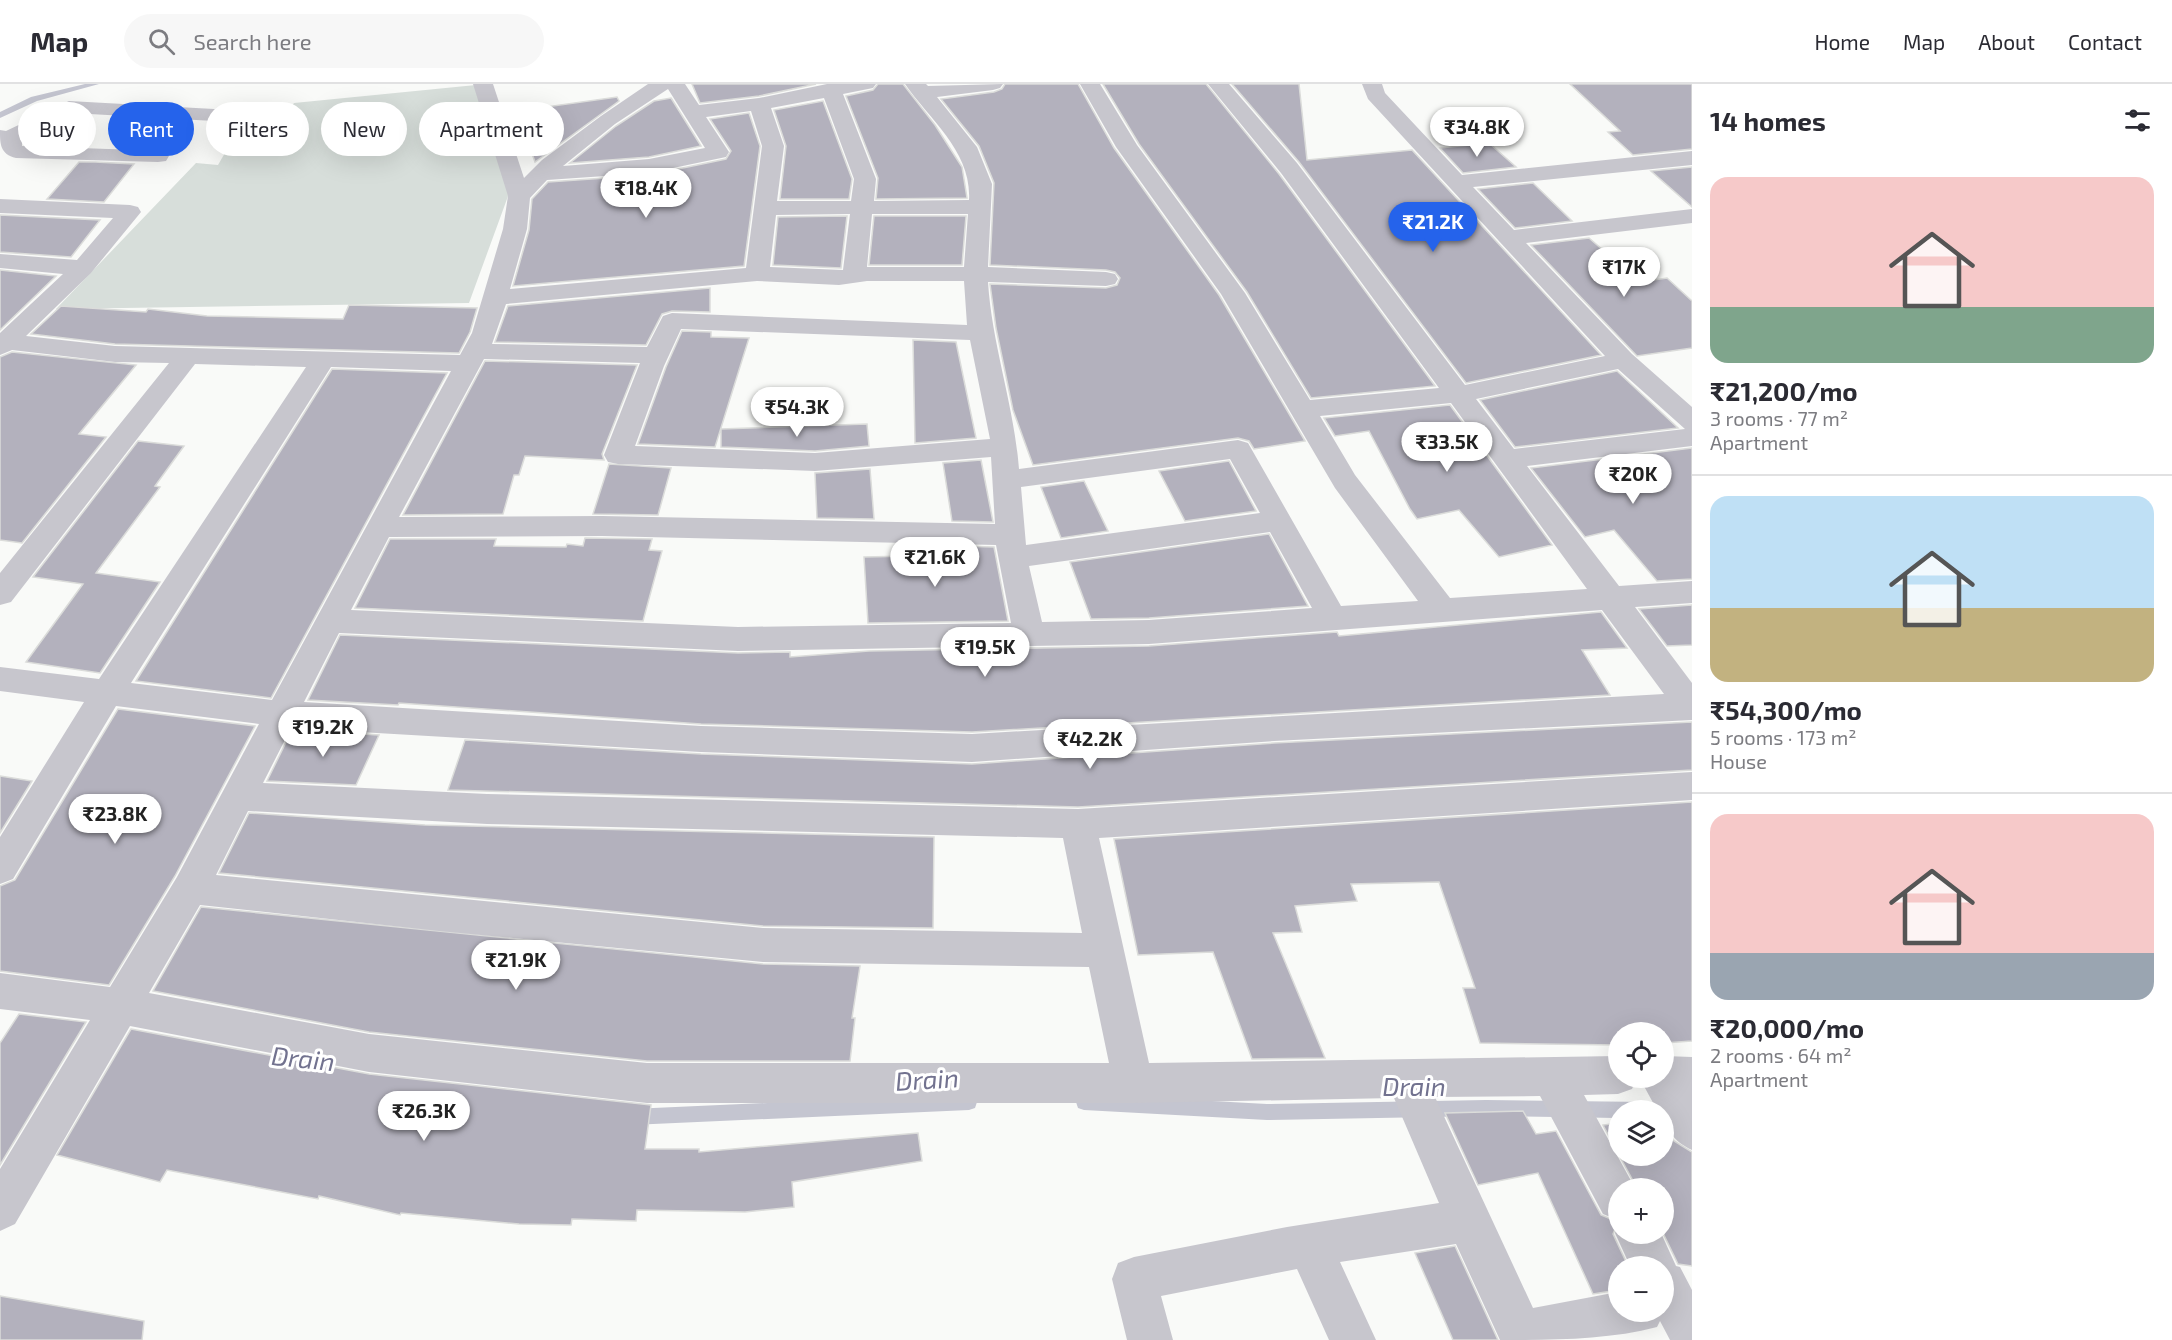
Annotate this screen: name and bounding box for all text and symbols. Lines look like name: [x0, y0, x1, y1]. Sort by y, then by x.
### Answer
search box: [124, 14, 544, 68]
text: Map: [30, 24, 88, 58]
icon: search: [145, 25, 178, 58]
text: Search here: [193, 28, 312, 54]
text: Home: [1814, 29, 1870, 54]
text: Map: [1903, 29, 1945, 54]
text: About: [1978, 29, 2035, 54]
text: Contact: [2068, 29, 2142, 54]
chip: Buy: [18, 102, 96, 156]
chip: Rent: [108, 102, 194, 156]
chip: Filters: [206, 102, 309, 156]
chip: New: [321, 102, 407, 156]
chip: Apartment: [419, 102, 564, 156]
icon: filters: [2121, 104, 2154, 137]
text: 14 homes: [1710, 105, 1826, 136]
pin: ₹34.8K: [1428, 107, 1526, 158]
text: ₹34.8K: [1444, 114, 1510, 138]
pin: ₹18.4K: [597, 168, 695, 219]
text: ₹18.4K: [614, 175, 678, 199]
pin: ₹21.2K: [1384, 202, 1482, 253]
text: ₹21.2K: [1402, 209, 1464, 233]
icon: home: [1878, 216, 1986, 324]
pin: ₹17K: [1588, 247, 1660, 298]
text: ₹17K: [1602, 254, 1646, 278]
text: ₹21,200/mo: [1710, 375, 1858, 406]
pin: ₹54.3K: [748, 387, 846, 438]
text: ₹54.3K: [765, 394, 829, 418]
text: 3 rooms · 77 m²: [1710, 406, 1848, 430]
pin: ₹33.5K: [1398, 422, 1496, 473]
text: ₹33.5K: [1415, 429, 1479, 453]
text: Apartment: [1710, 430, 1808, 454]
pin: ₹20K: [1597, 454, 1669, 505]
text: ₹20K: [1609, 461, 1657, 485]
icon: home: [1878, 535, 1986, 643]
pin: ₹21.6K: [886, 537, 984, 588]
text: ₹21.6K: [904, 544, 966, 568]
pin: ₹19.5K: [936, 627, 1034, 678]
text: ₹19.5K: [955, 634, 1015, 658]
text: ₹54,300/mo: [1710, 694, 1862, 725]
pin: ₹19.2K: [274, 707, 372, 758]
text: ₹19.2K: [292, 714, 354, 738]
pin: ₹42.2K: [1041, 719, 1139, 770]
text: 5 rooms · 173 m²: [1710, 725, 1857, 749]
text: ₹42.2K: [1057, 726, 1123, 750]
text: House: [1710, 749, 1767, 773]
pin: ₹23.8K: [66, 794, 164, 845]
text: ₹23.8K: [83, 801, 147, 825]
icon: home: [1878, 853, 1986, 961]
pin: ₹21.9K: [467, 940, 565, 991]
text: ₹21.9K: [485, 947, 547, 971]
text: ₹20,000/mo: [1710, 1012, 1864, 1043]
map controls: [1608, 1022, 1674, 1322]
button: locate: [1608, 1022, 1674, 1088]
water label: Drain: [270, 1039, 336, 1076]
text: 2 rooms · 64 m²: [1710, 1043, 1852, 1067]
water label: Drain: [894, 1061, 960, 1096]
text: Apartment: [1710, 1067, 1808, 1091]
water label: Drain: [1382, 1070, 1446, 1101]
pin: ₹26.3K: [375, 1091, 473, 1142]
text: ₹26.3K: [392, 1098, 456, 1122]
button: layers: [1608, 1100, 1674, 1166]
button: +: [1608, 1178, 1674, 1244]
button: −: [1608, 1256, 1674, 1322]

